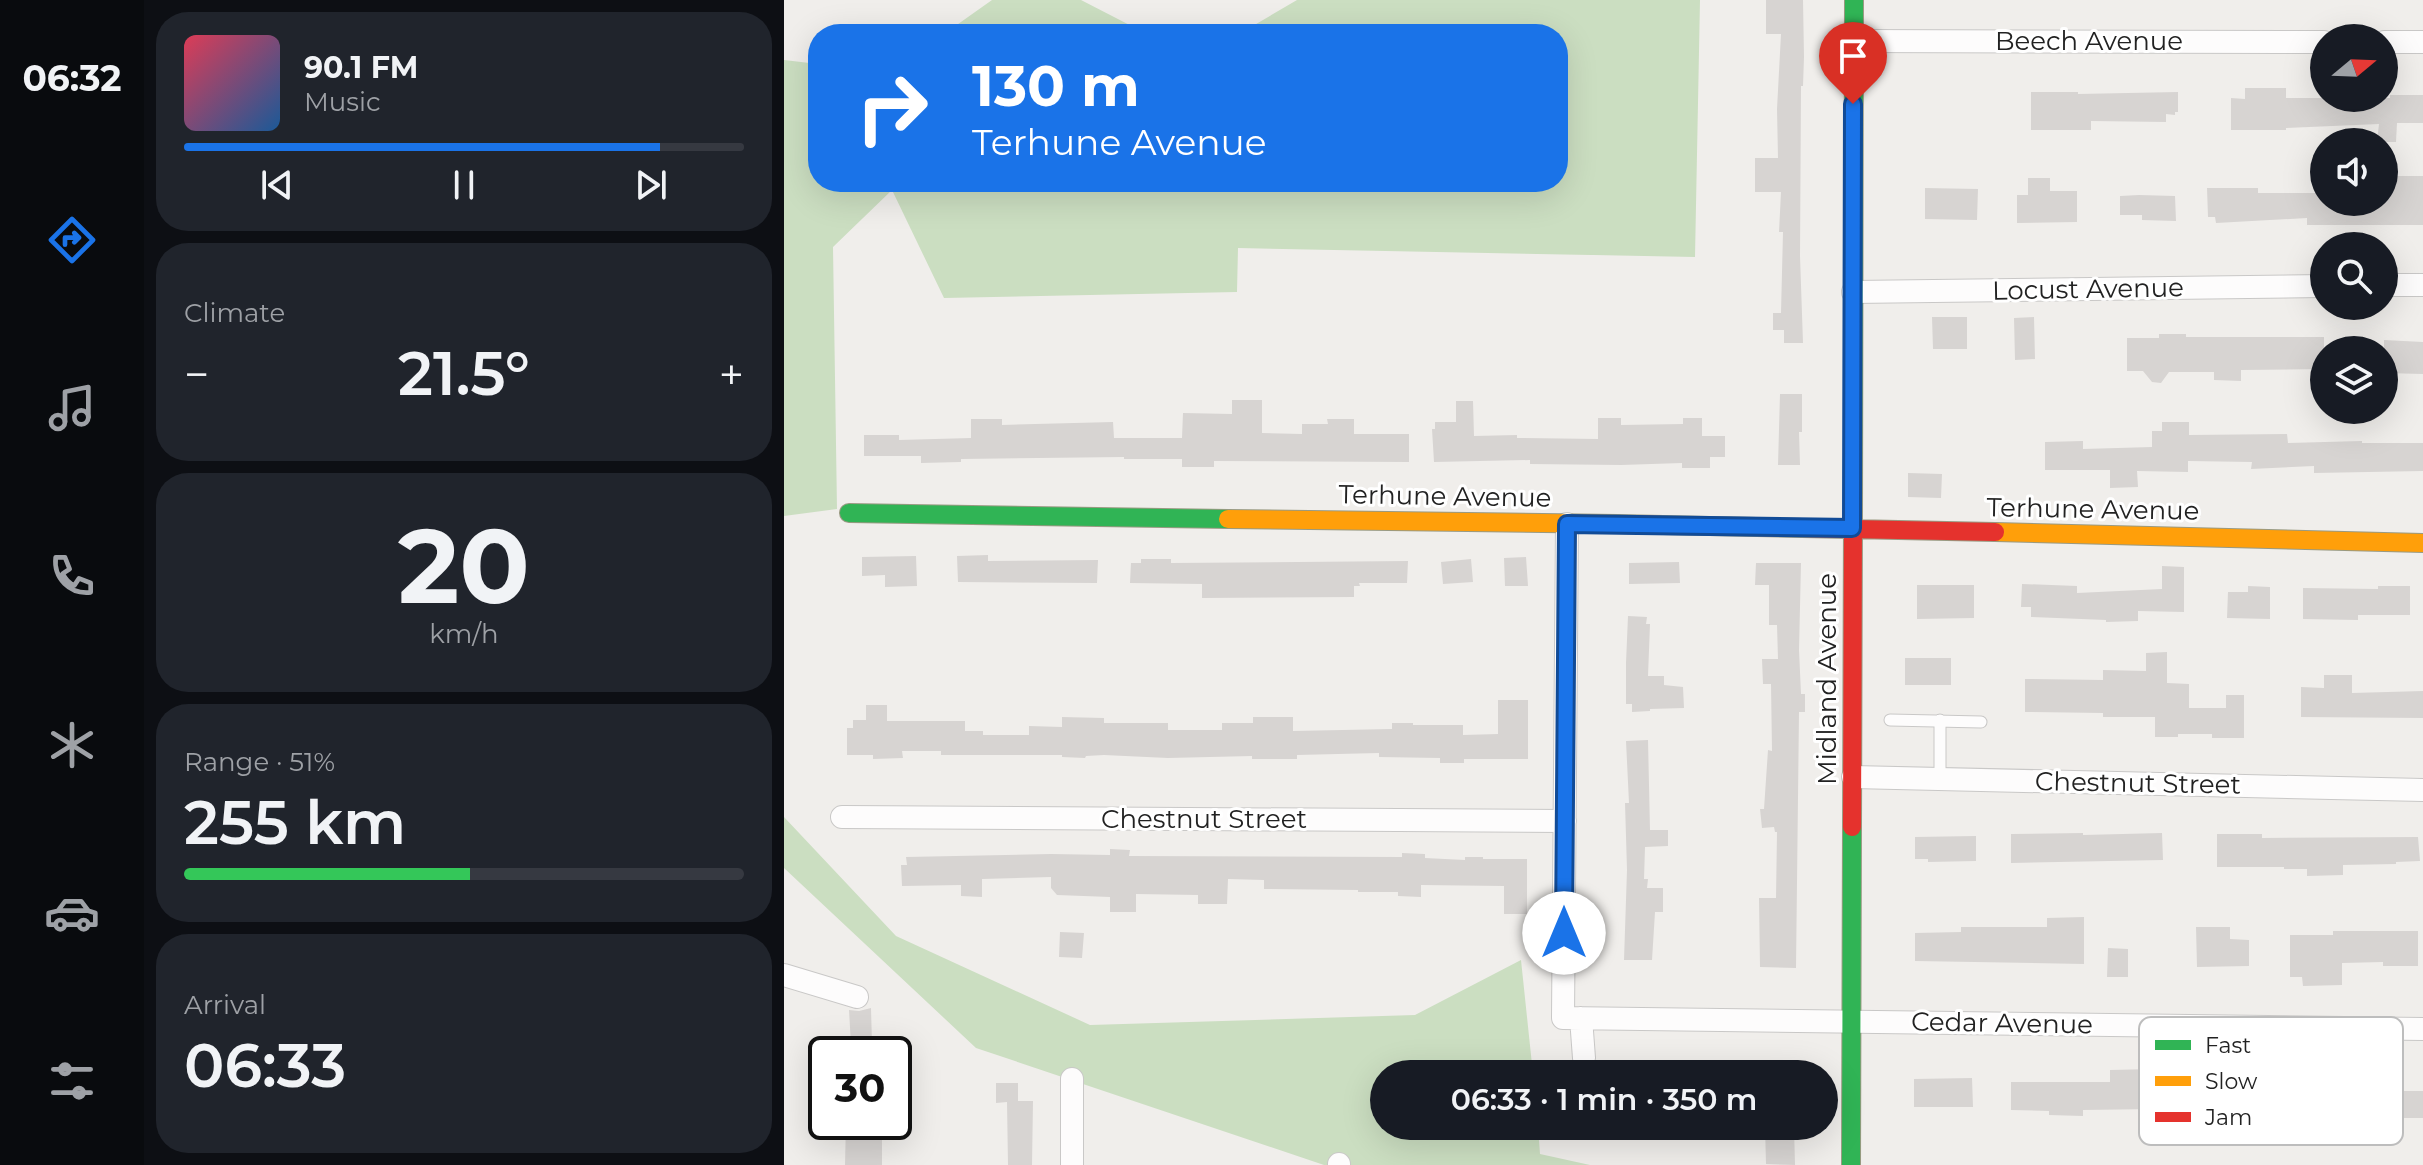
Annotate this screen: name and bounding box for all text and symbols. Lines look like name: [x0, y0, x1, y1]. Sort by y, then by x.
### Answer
pin: [1819, 22, 1887, 104]
north arrow: [2310, 24, 2398, 112]
map controls: [2310, 24, 2398, 424]
street label: Beech Avenue: [1995, 25, 2183, 57]
icon: arrive: [1831, 34, 1875, 78]
text: 90.1 FM: [304, 49, 419, 86]
text: 130 m: [972, 52, 1140, 120]
text: 06:32: [22, 56, 122, 100]
icon: right: [840, 56, 944, 160]
text: Music: [304, 86, 381, 118]
text: Terhune Avenue: [972, 120, 1267, 164]
button: sound: [2310, 128, 2398, 216]
icon: previous: [255, 163, 299, 207]
icon: pause: [442, 163, 486, 207]
icon: next: [629, 163, 673, 207]
icon: directions: [44, 212, 100, 268]
button: search: [2310, 232, 2398, 320]
street label: Locust Avenue: [1992, 271, 2184, 307]
text: Climate: [184, 297, 285, 329]
button: layers: [2310, 336, 2398, 424]
text: 21.5°: [398, 337, 530, 410]
text: −: [184, 347, 209, 401]
text: +: [719, 347, 744, 401]
icon: music: [44, 380, 100, 436]
street label: Terhune Avenue: [1338, 478, 1552, 514]
street label: Terhune Avenue: [1986, 491, 2200, 527]
text: 20: [398, 502, 530, 629]
icon: phone: [44, 548, 100, 604]
street label: Midland Avenue: [1811, 573, 1843, 785]
text: km/h: [429, 618, 499, 650]
icon: climate: [44, 717, 100, 773]
text: Range · 51%: [184, 746, 335, 778]
street label: Chestnut Street: [2035, 765, 2241, 801]
text: 255 km: [184, 786, 406, 859]
street label: Chestnut Street: [1101, 803, 1307, 835]
icon: car: [44, 885, 100, 941]
position arrow: [1522, 891, 1606, 975]
text: Arrival: [184, 989, 266, 1021]
street label: Cedar Avenue: [1911, 1005, 2093, 1041]
legend: [2139, 1017, 2403, 1145]
text: 06:33: [184, 1029, 346, 1102]
text: Fast: [2205, 1032, 2251, 1059]
speed limit sign: 30: [808, 1036, 912, 1140]
icon: filters: [44, 1053, 100, 1109]
text: Slow: [2205, 1068, 2258, 1095]
text: 06:33 · 1 min · 350 m: [1451, 1081, 1757, 1118]
text: Jam: [2204, 1104, 2252, 1131]

